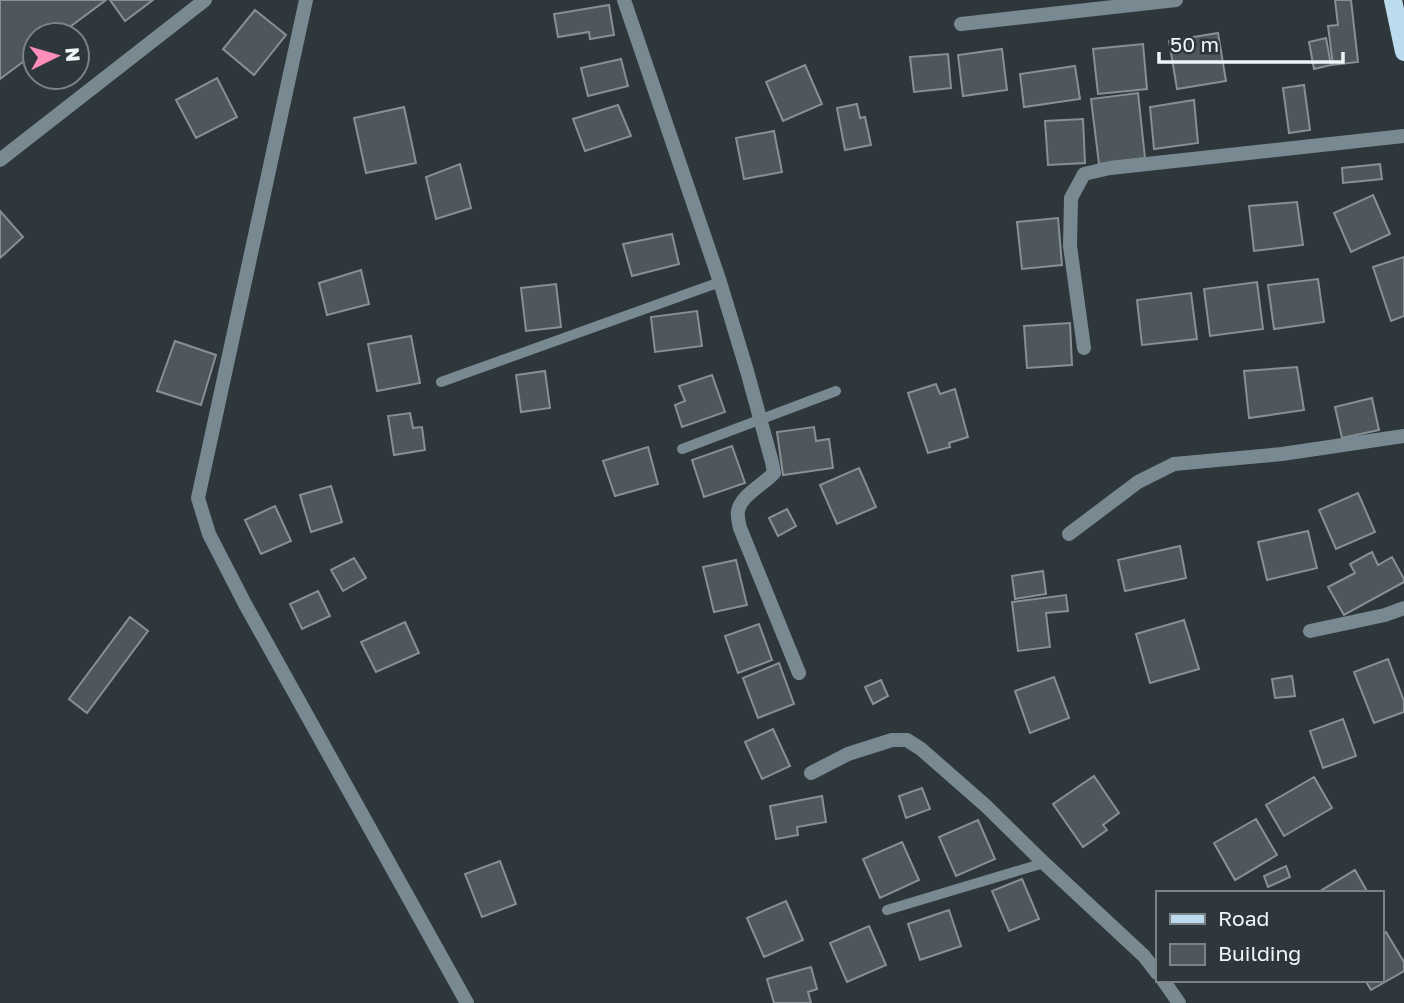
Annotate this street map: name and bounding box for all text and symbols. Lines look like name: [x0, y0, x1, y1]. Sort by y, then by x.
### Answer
north arrow: [21, 21, 91, 91]
scale bar: [1159, 21, 1343, 65]
text: 50 m: [1170, 31, 1219, 57]
text: N: [61, 46, 86, 63]
legend: [1156, 891, 1383, 982]
text: Road: [1218, 905, 1269, 931]
text: Building: [1218, 940, 1301, 966]

